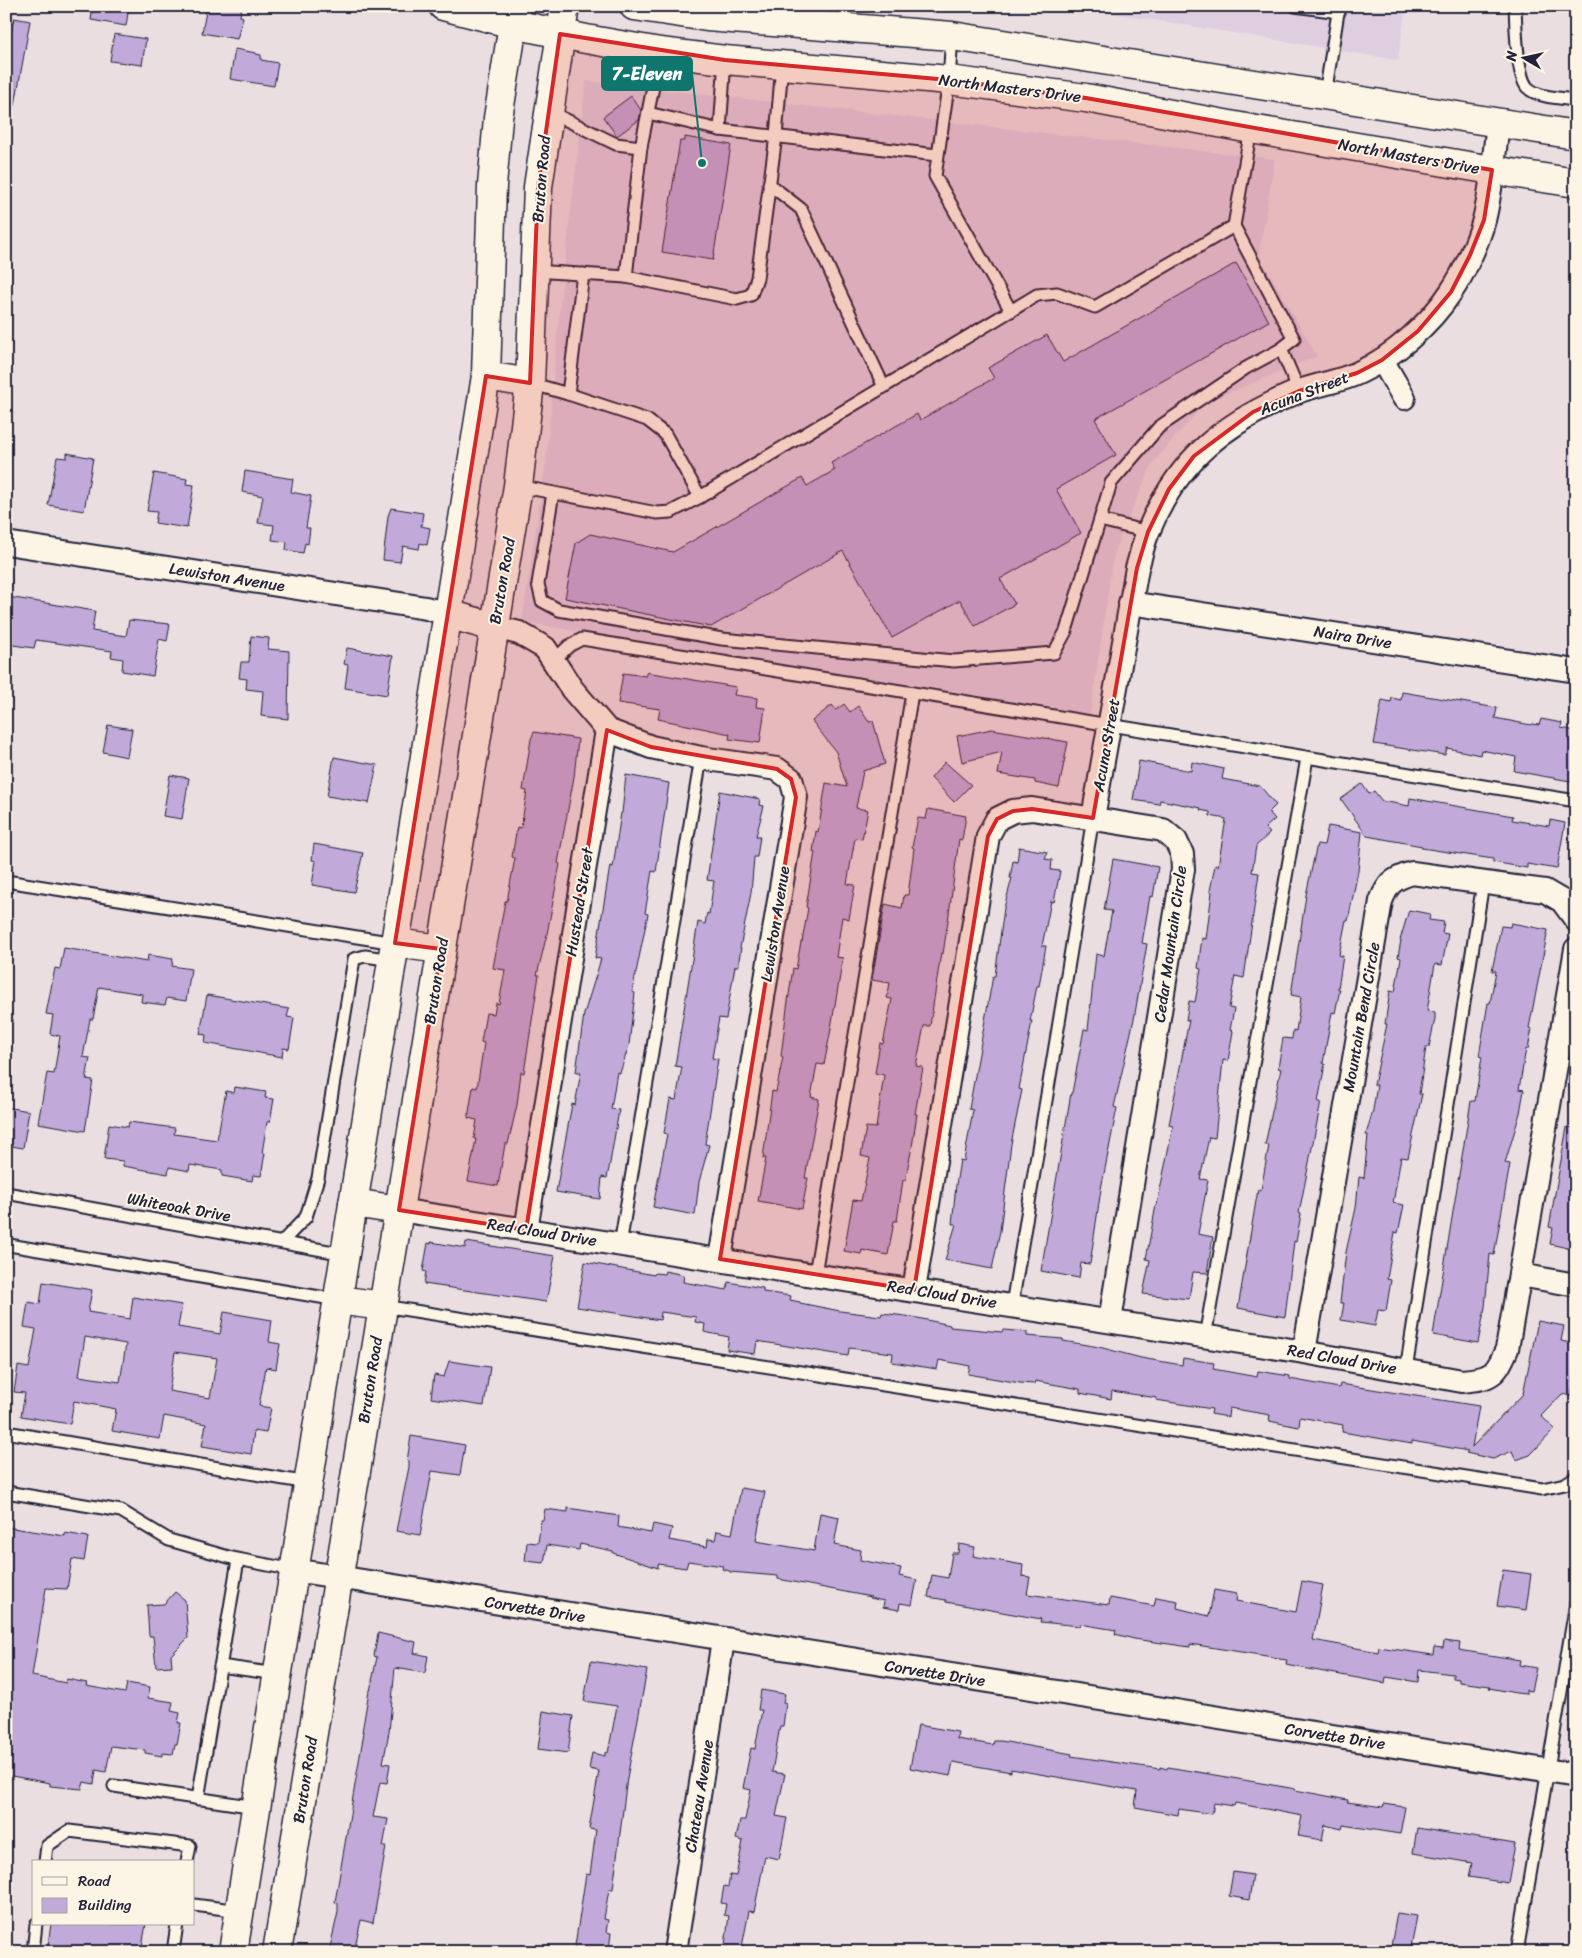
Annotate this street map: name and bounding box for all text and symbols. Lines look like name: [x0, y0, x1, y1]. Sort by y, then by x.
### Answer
north arrow: [1500, 32, 1550, 82]
text: N: [1498, 49, 1525, 64]
callout: 7-Eleven: [602, 57, 692, 90]
text: 7-Eleven: [612, 58, 682, 90]
street label: North Masters Drive: [937, 65, 1083, 111]
street label: North Masters Drive: [1336, 129, 1482, 183]
street label: Bruton Road: [523, 133, 559, 224]
street label: Acuna Street: [1254, 363, 1353, 424]
street label: Bruton Road: [480, 534, 524, 627]
street label: Lewiston Avenue: [167, 554, 287, 600]
street label: Naira Drive: [1312, 617, 1394, 657]
street label: Acuna Street: [1083, 696, 1128, 795]
street label: Hustead Street: [556, 845, 602, 958]
street label: Lewiston Avenue: [752, 864, 798, 984]
street label: Cedar Mountain Circle: [1145, 864, 1195, 1024]
street label: Bruton Road: [415, 934, 457, 1026]
street label: Mountain Bend Circle: [1334, 940, 1388, 1094]
street label: Whiteoak Drive: [125, 1184, 233, 1230]
street label: Red Cloud Drive: [485, 1209, 599, 1255]
street label: Red Cloud Drive: [885, 1271, 999, 1317]
street label: Bruton Road: [349, 1333, 391, 1425]
street label: Red Cloud Drive: [1285, 1335, 1399, 1383]
street label: Corvette Drive: [483, 1587, 587, 1631]
street label: Corvette Drive: [883, 1651, 987, 1695]
street label: Corvette Drive: [1283, 1714, 1387, 1758]
street label: Bruton Road: [284, 1733, 326, 1825]
street label: Chateau Avenue: [676, 1737, 722, 1855]
legend: [32, 1860, 195, 1926]
text: Road: [78, 1868, 111, 1894]
text: Building: [78, 1892, 132, 1918]

